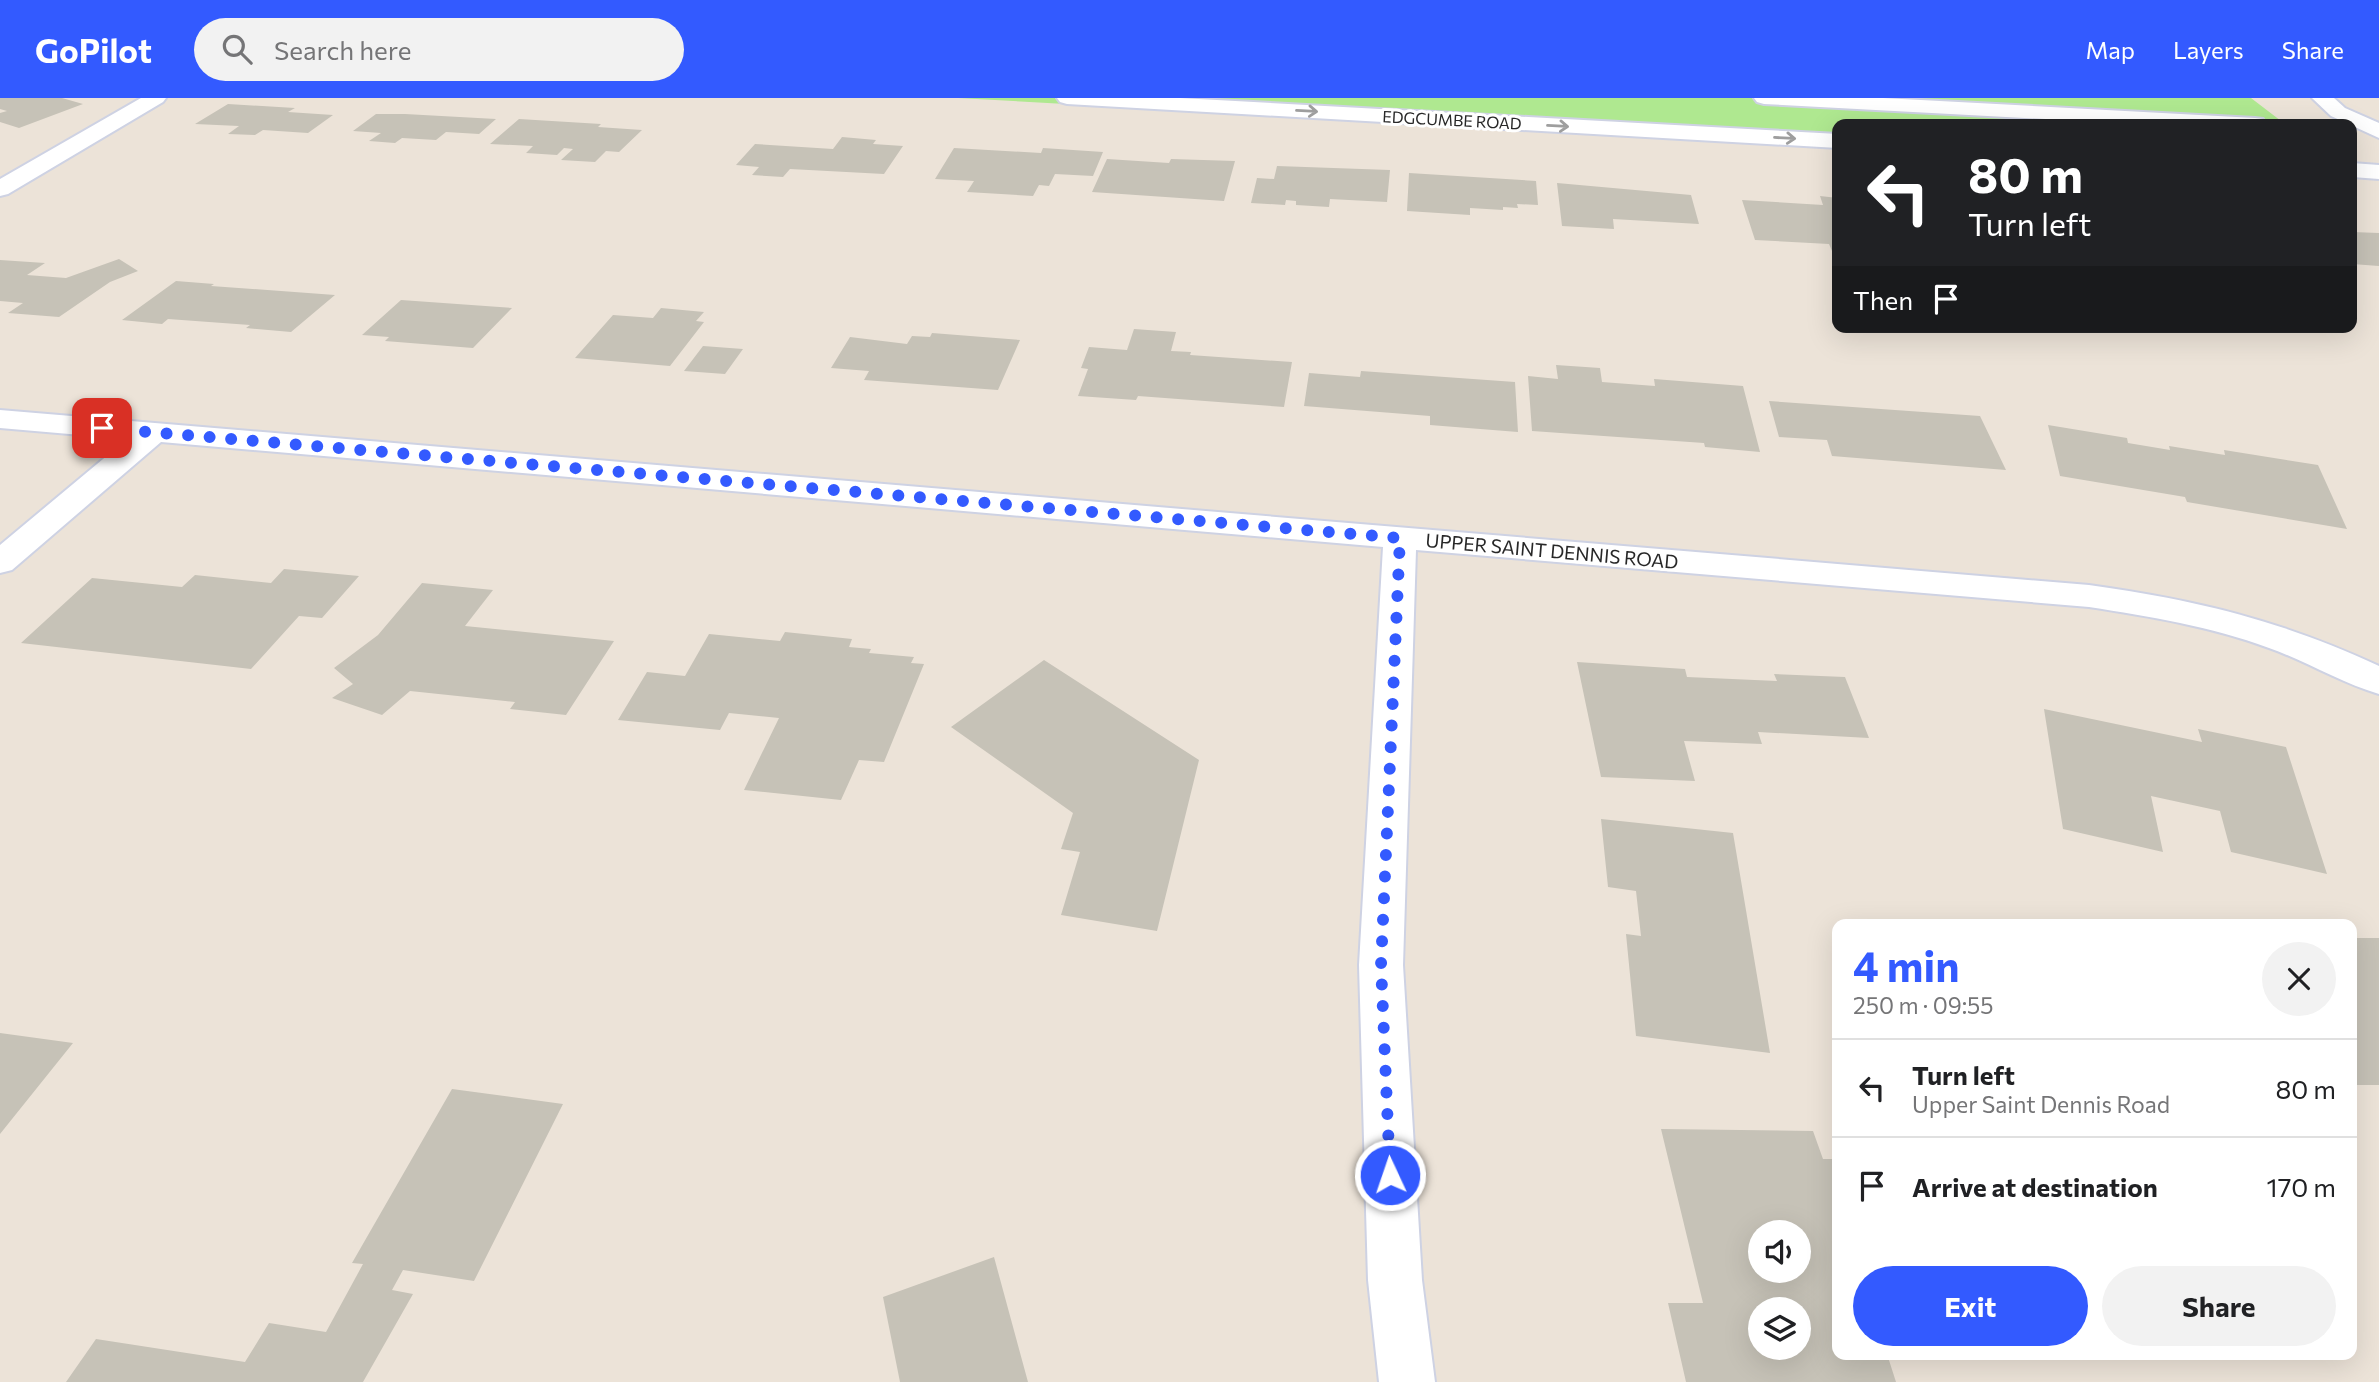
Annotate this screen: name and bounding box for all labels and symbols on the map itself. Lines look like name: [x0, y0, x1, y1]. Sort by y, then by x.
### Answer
one-way arrow: [1295, 105, 1318, 118]
street label: EDGCUMBE ROAD: [1382, 106, 1522, 133]
one-way arrow: [1547, 119, 1570, 132]
one-way arrow: [1774, 132, 1797, 145]
pin: [72, 398, 132, 458]
street label: UPPER SAINT DENNIS ROAD: [1425, 528, 1679, 573]
position arrow: [1353, 1138, 1427, 1212]

